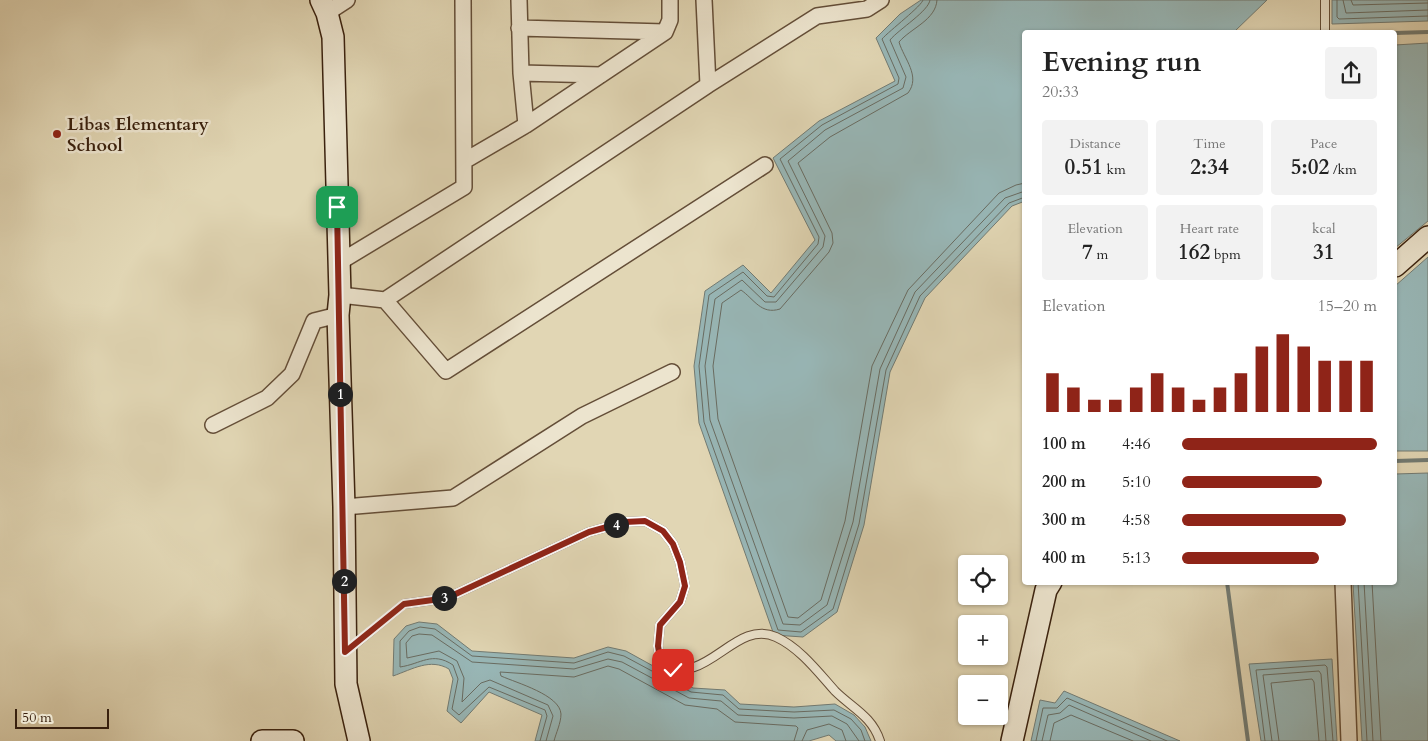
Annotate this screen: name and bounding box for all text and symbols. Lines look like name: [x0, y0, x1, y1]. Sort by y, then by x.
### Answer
text: Evening run: [1042, 43, 1201, 81]
button: share: [1325, 47, 1377, 99]
text: 20:33: [1042, 81, 1079, 103]
place label: Libas Elementary School: [67, 112, 210, 158]
marker: Libas Elementary School: [51, 128, 63, 140]
text: Distance: [1070, 134, 1121, 153]
text: Time: [1193, 134, 1226, 153]
text: Pace: [1310, 134, 1337, 153]
text: 0.51: [1064, 153, 1103, 182]
text: 2:34: [1190, 153, 1229, 182]
text: 5:02: [1291, 153, 1329, 182]
text: km: [1103, 160, 1126, 179]
text: /km: [1329, 160, 1357, 179]
pin: [316, 186, 358, 228]
icon: arrive: [323, 193, 351, 221]
text: Elevation: [1067, 219, 1123, 238]
text: Heart rate: [1180, 219, 1239, 238]
text: kcal: [1312, 219, 1336, 238]
text: 7: [1082, 238, 1093, 267]
text: 162: [1178, 238, 1210, 267]
text: 31: [1313, 238, 1335, 267]
text: m: [1093, 245, 1108, 264]
text: bpm: [1210, 245, 1241, 264]
text: Elevation: [1042, 295, 1106, 317]
text: 15–20 m: [1318, 295, 1377, 317]
pin: 1: [328, 382, 352, 406]
text: 1: [337, 385, 344, 404]
text: 100 m: [1042, 433, 1086, 455]
text: 4:46: [1122, 433, 1151, 455]
text: 200 m: [1042, 471, 1086, 493]
text: 5:10: [1122, 471, 1151, 493]
text: 300 m: [1042, 509, 1086, 531]
text: 4:58: [1122, 509, 1151, 531]
pin: 4: [604, 512, 628, 538]
text: 4: [613, 516, 620, 535]
text: 400 m: [1042, 547, 1086, 569]
text: 5:13: [1122, 547, 1151, 569]
map controls: [958, 555, 1008, 725]
button: locate: [958, 555, 1008, 605]
pin: 2: [332, 568, 356, 594]
text: 2: [341, 572, 348, 591]
pin: 3: [432, 586, 456, 610]
text: 3: [441, 589, 448, 608]
button: +: [958, 615, 1008, 665]
pin: [652, 649, 694, 691]
icon: check: [659, 656, 687, 684]
button: −: [958, 675, 1008, 725]
scale bar: [15, 706, 109, 729]
text: 50 m: [22, 708, 52, 727]

